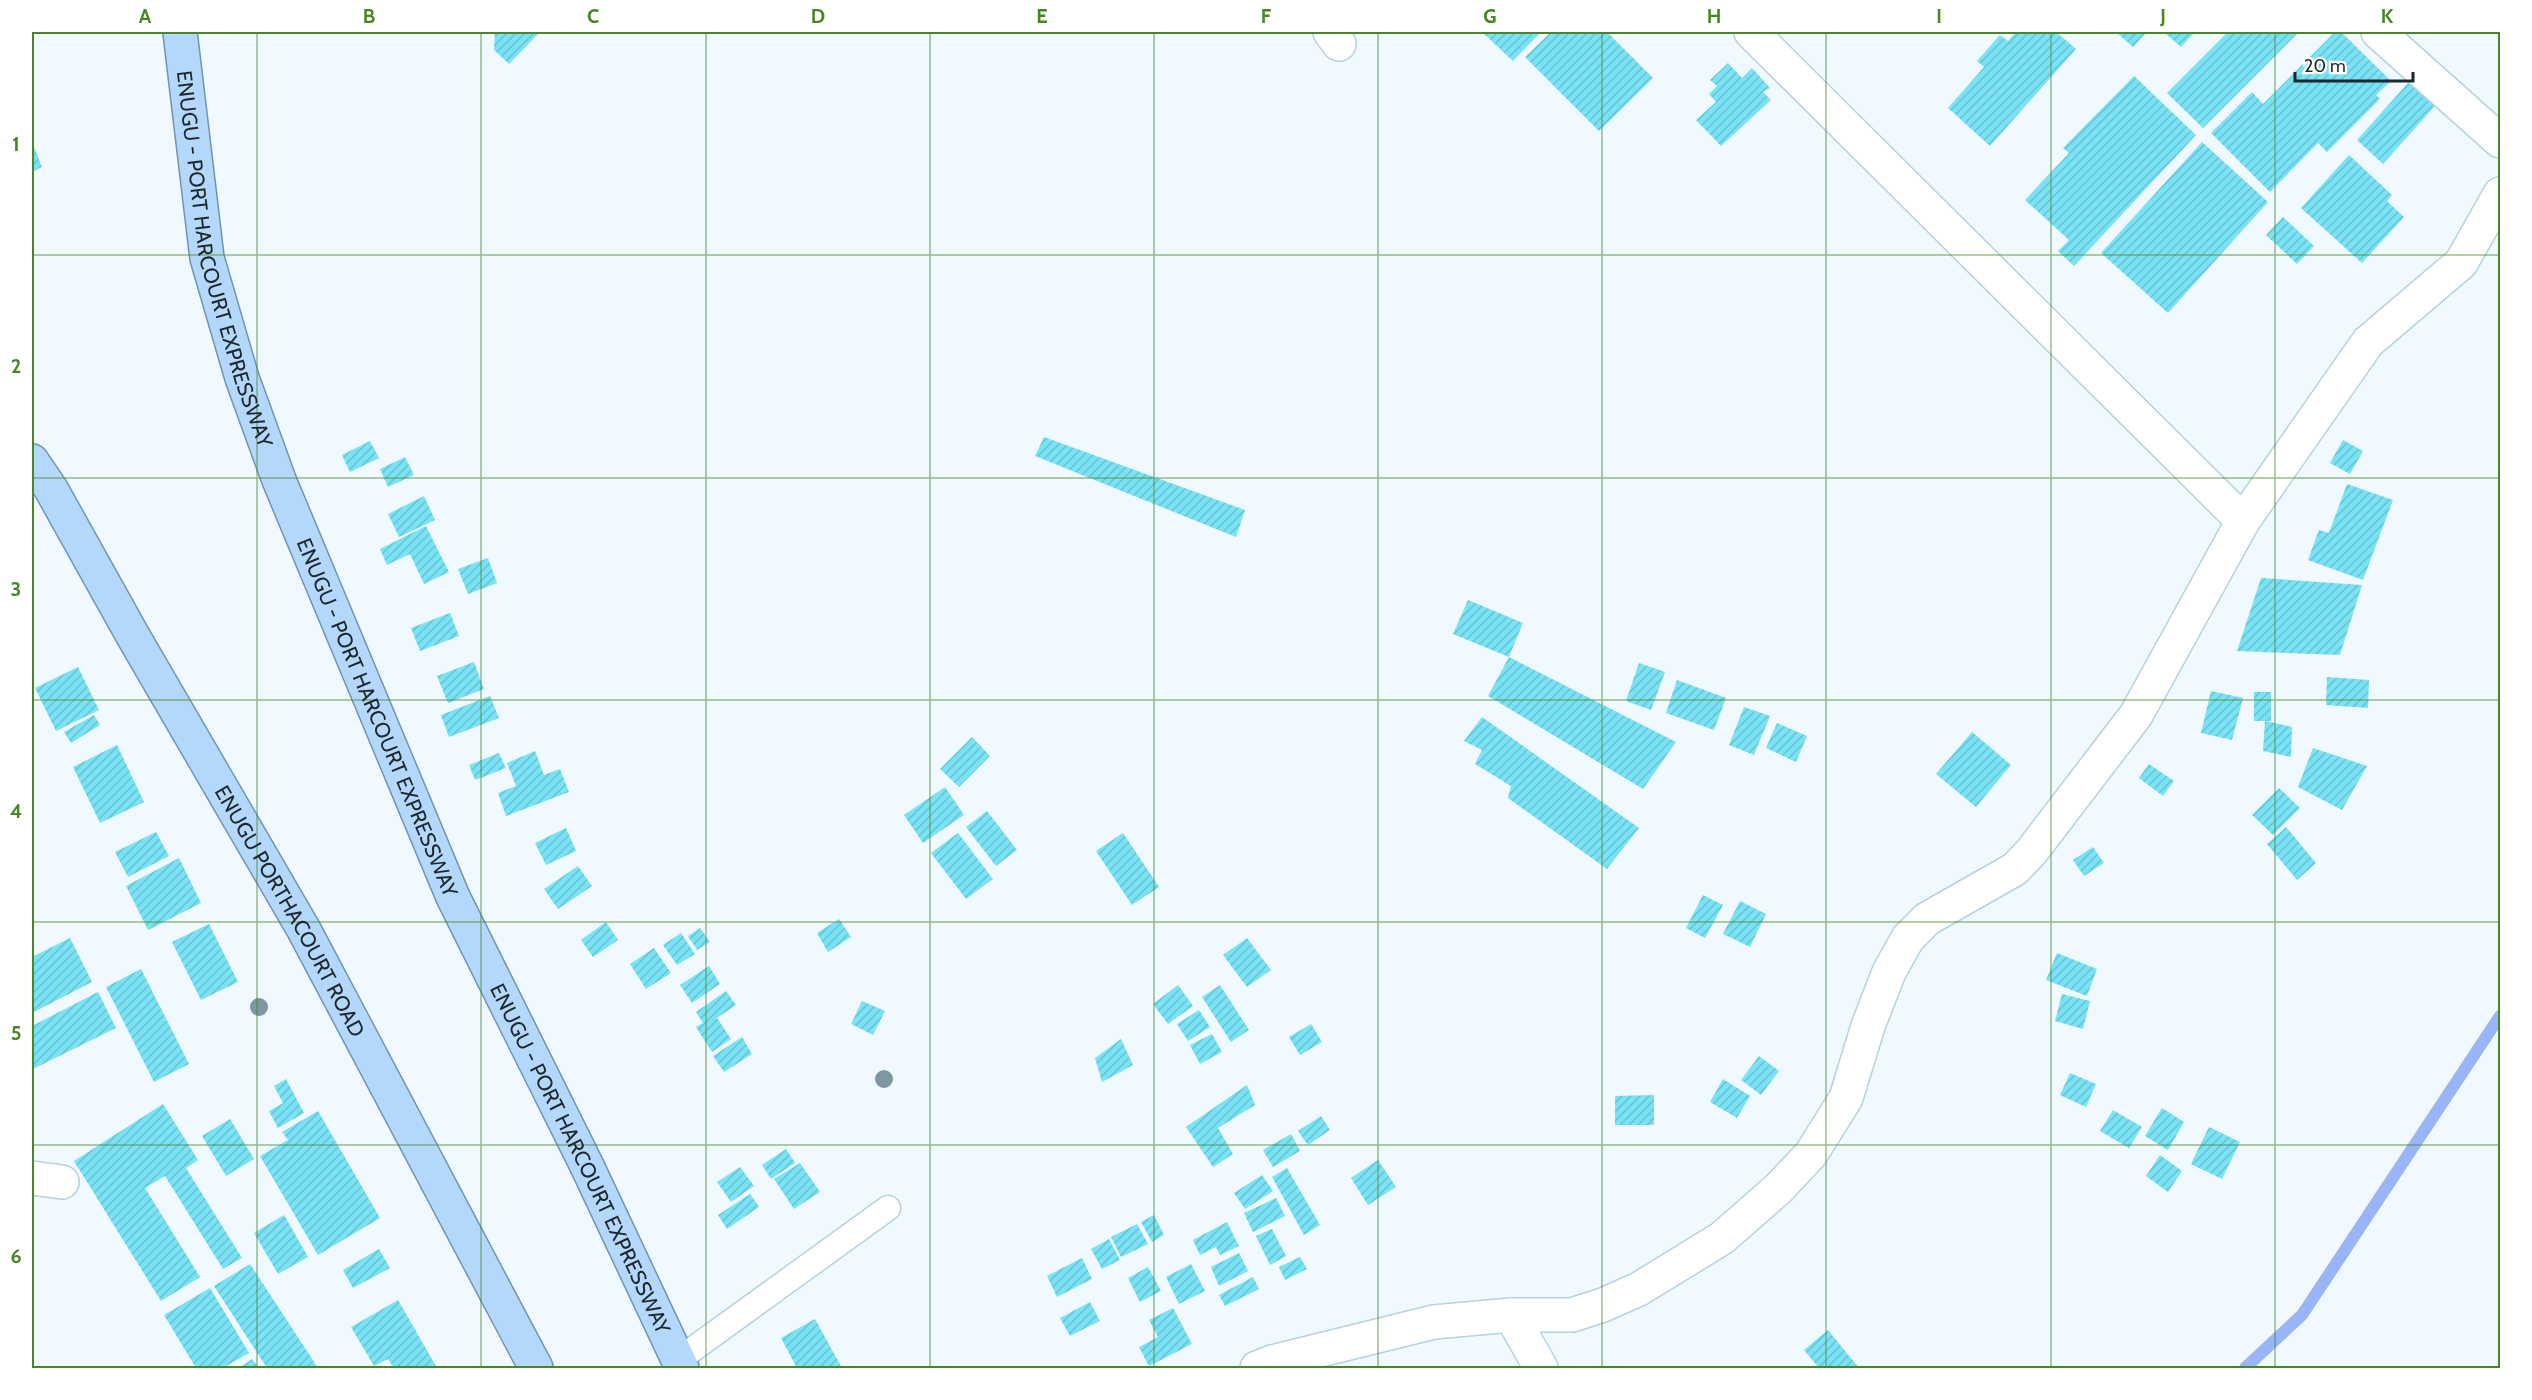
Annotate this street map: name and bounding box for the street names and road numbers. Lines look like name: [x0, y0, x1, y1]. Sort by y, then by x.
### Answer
street label: ENUGU - PORT HARCOURT EXPRESSWAY: [172, 69, 279, 451]
street label: ENUGU - PORT HARCOURT EXPRESSWAY: [292, 534, 464, 901]
street label: ENUGU PORTHACOURT ROAD: [210, 781, 371, 1041]
street label: ENUGU - PORT HARCOURT EXPRESSWAY: [485, 979, 677, 1338]

